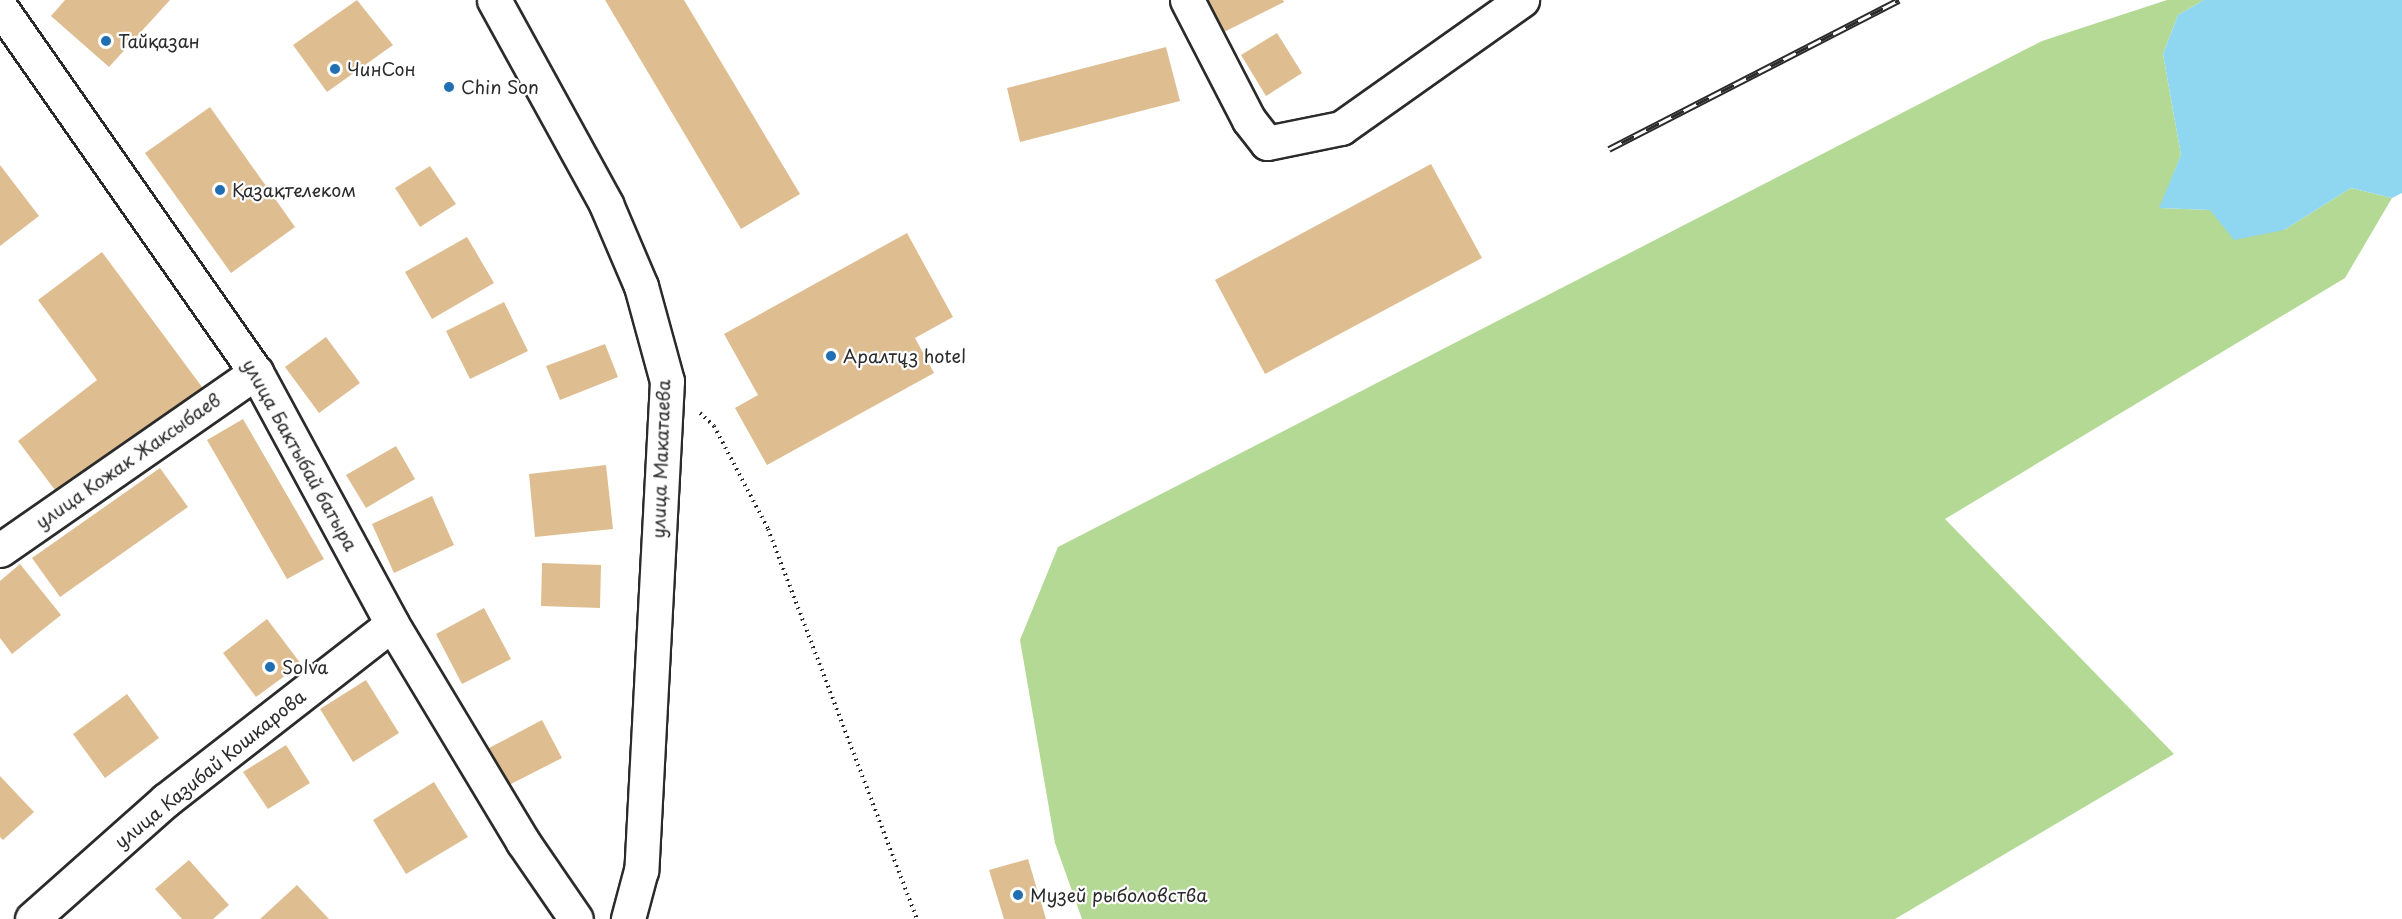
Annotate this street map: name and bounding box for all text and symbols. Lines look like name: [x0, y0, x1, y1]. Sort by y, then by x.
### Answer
place label: Тайқазан: [118, 30, 200, 52]
marker: Тайқазан: [99, 34, 113, 48]
place label: ЧинСон: [347, 58, 416, 80]
marker: ЧинСон: [328, 62, 342, 76]
place label: Chin Son: [461, 76, 539, 98]
marker: Chin Son: [442, 80, 456, 94]
place label: Қазақтелеком: [232, 179, 356, 201]
marker: Қазақтелеком: [213, 183, 227, 197]
place label: Аралтұз hotel: [843, 345, 966, 367]
marker: Аралтұз hotel: [824, 349, 838, 363]
street label: улица Бактыбай батыра: [238, 355, 362, 555]
street label: улица Макатаева: [647, 379, 675, 539]
street label: улица Кожак Жаксыбаев: [30, 388, 226, 534]
place label: Solva: [282, 656, 328, 678]
marker: Solva: [263, 660, 277, 674]
street label: улица Казибай Кошкарова: [110, 685, 310, 853]
place label: Музей рыболовства: [1030, 884, 1208, 906]
marker: Музей рыболовства: [1011, 888, 1025, 902]

